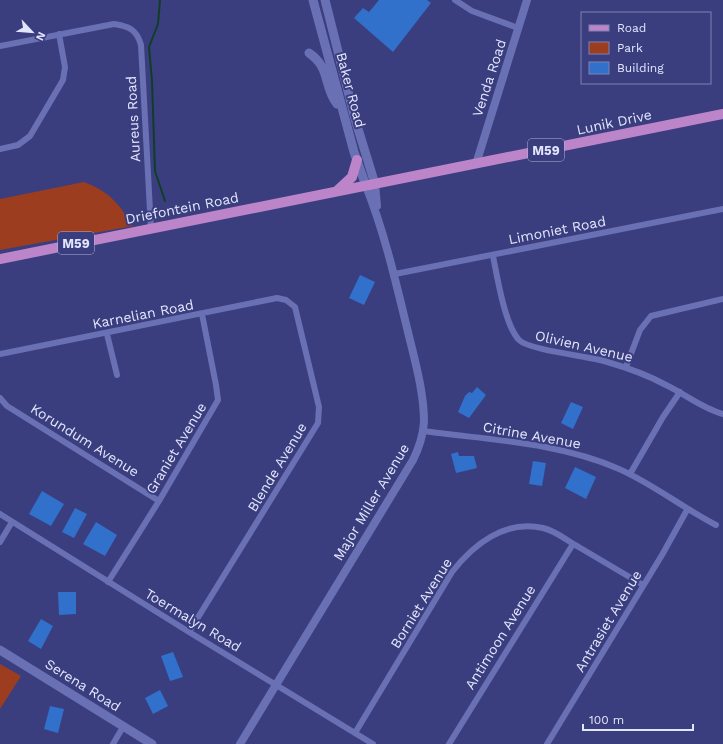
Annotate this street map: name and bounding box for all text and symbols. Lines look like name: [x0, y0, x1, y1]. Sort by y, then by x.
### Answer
north arrow: [12, 12, 52, 52]
legend: [581, 12, 711, 84]
text: Road: [617, 21, 646, 35]
text: N: [33, 30, 48, 43]
street label: Venda Road: [469, 37, 509, 119]
text: Park: [617, 41, 643, 55]
street label: Baker Road: [333, 51, 369, 129]
text: Building: [617, 61, 664, 75]
street label: Aureus Road: [123, 75, 143, 163]
street label: Lunik Drive: [575, 106, 653, 138]
road number: M59: [528, 139, 564, 161]
street label: Driefontein Road: [124, 189, 240, 227]
street label: Limoniet Road: [507, 213, 607, 247]
road number: M59: [58, 232, 94, 254]
street label: Karnelian Road: [91, 296, 195, 332]
street label: Olivien Avenue: [533, 327, 635, 365]
street label: Korundum Avenue: [28, 400, 142, 480]
street label: Graniet Avenue: [143, 400, 209, 496]
street label: Citrine Avenue: [482, 419, 582, 451]
street label: Blende Avenue: [244, 420, 310, 514]
street label: Major Miller Avenue: [330, 441, 412, 563]
street label: Borniet Avenue: [387, 555, 455, 651]
street label: Antrasiet Avenue: [571, 567, 645, 675]
street label: Antimoon Avenue: [461, 582, 539, 692]
street label: Toermalyn Road: [142, 585, 244, 655]
street label: Serena Road: [42, 655, 124, 715]
scale bar: [583, 706, 693, 732]
text: 100 m: [589, 713, 624, 727]

